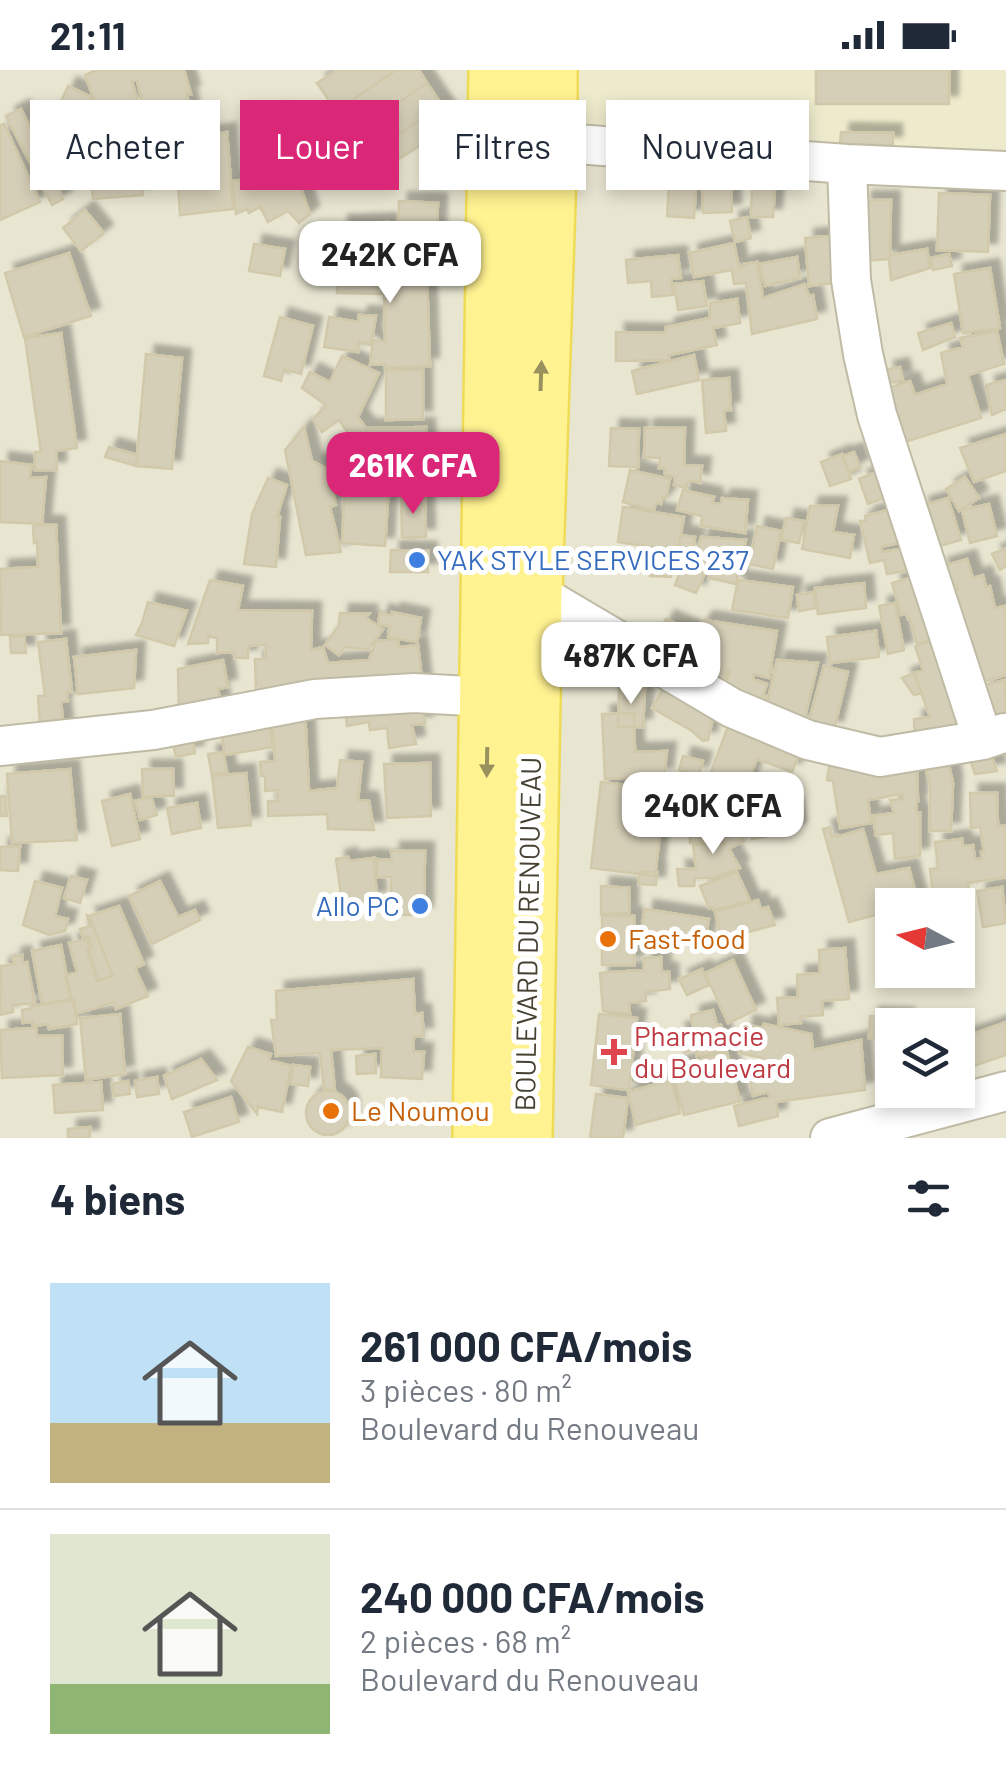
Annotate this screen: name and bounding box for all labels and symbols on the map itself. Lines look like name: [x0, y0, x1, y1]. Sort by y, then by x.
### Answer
pin: 242K CFA: [287, 221, 493, 306]
one-way arrow: [534, 359, 550, 391]
pin: 261K CFA: [310, 432, 516, 517]
place label: YAK STYLE SERVICES 237: [437, 542, 749, 576]
marker: YAK STYLE SERVICES 237: [406, 549, 428, 571]
pin: 487K CFA: [528, 622, 734, 707]
one-way arrow: [478, 747, 494, 779]
street label: BOULEVARD DU RENOUVEAU: [507, 756, 547, 1112]
pin: 240K CFA: [610, 772, 816, 857]
place label: Allo PC: [316, 888, 400, 922]
north arrow: [875, 888, 975, 988]
marker: Allo PC: [409, 895, 431, 917]
place label: Fast-food: [628, 921, 746, 955]
marker: Fast-food: [597, 928, 619, 950]
place label: Pharmacie du Boulevard: [634, 1018, 791, 1084]
marker: Pharmacie du Boulevard: [603, 1041, 625, 1063]
place label: Le Noumou: [351, 1093, 490, 1127]
marker: Le Noumou: [320, 1100, 342, 1122]

